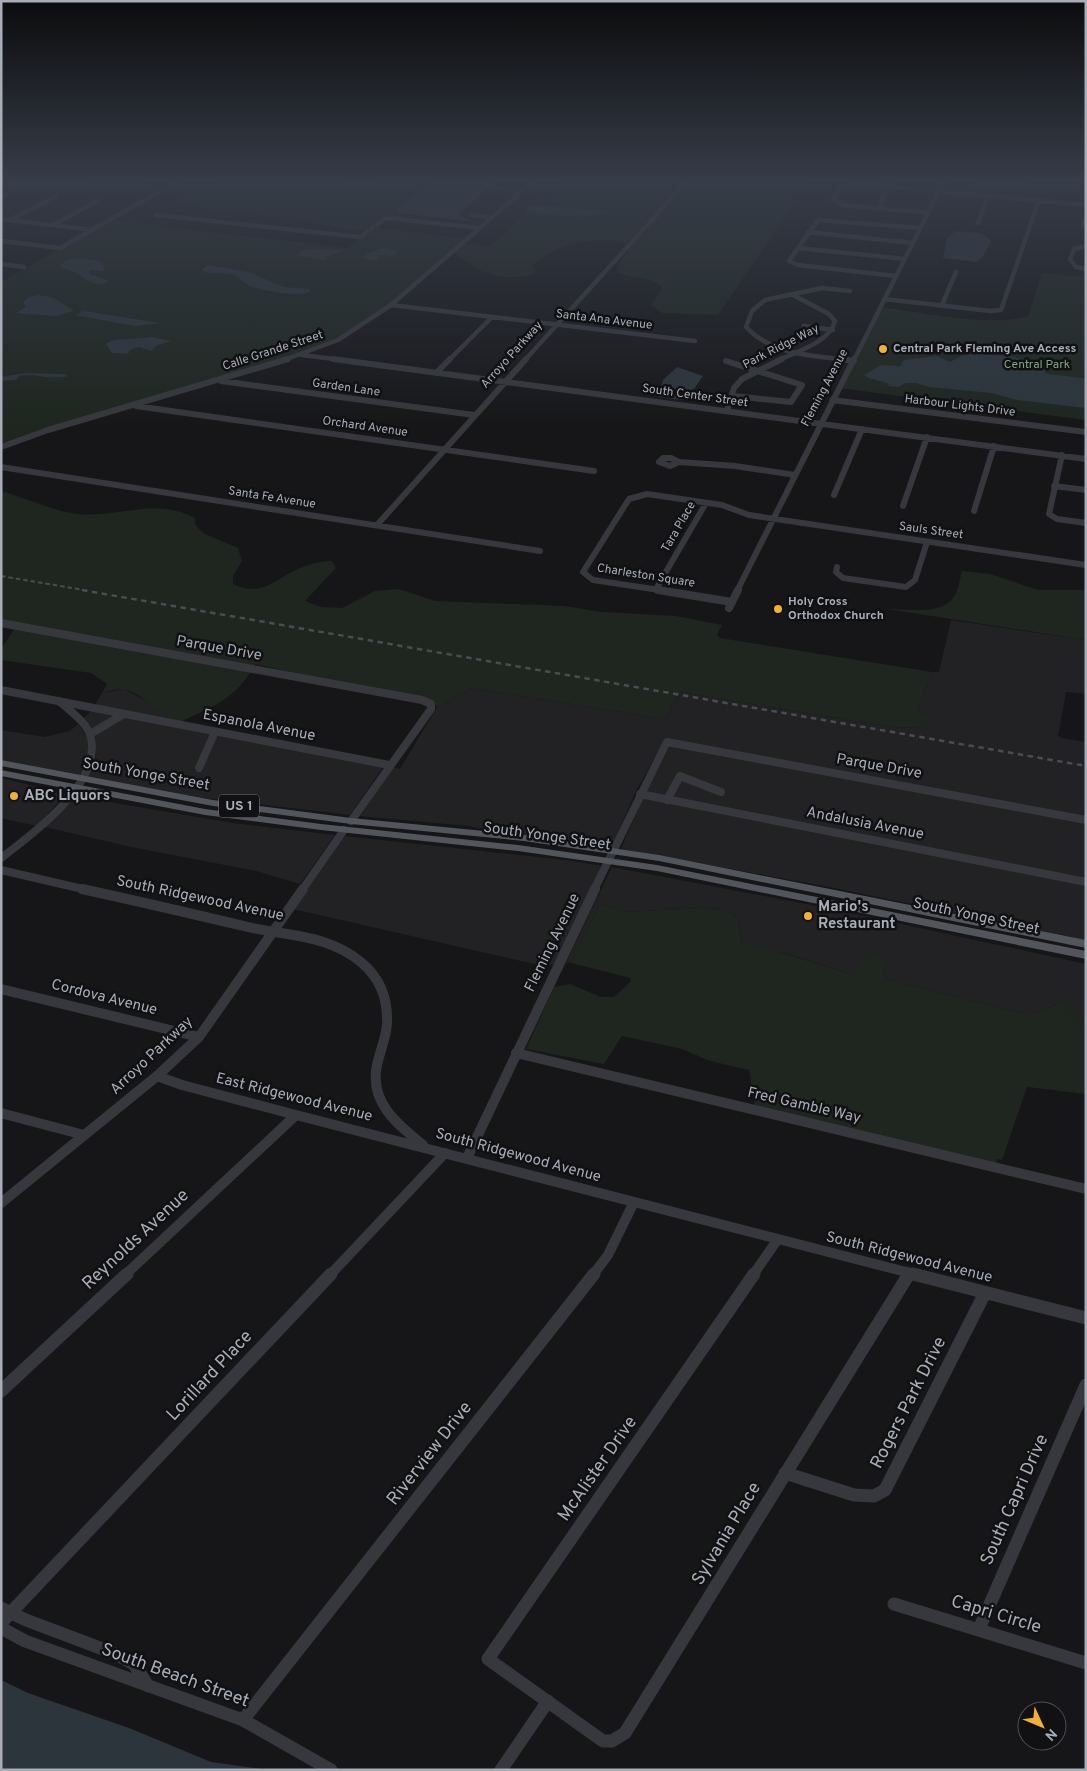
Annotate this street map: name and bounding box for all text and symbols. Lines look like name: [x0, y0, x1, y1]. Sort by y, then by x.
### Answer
street label: Santa Ana Avenue: [555, 306, 653, 334]
street label: Arroyo Parkway: [478, 318, 546, 392]
street label: Park Ridge Way: [740, 321, 822, 373]
street label: Calle Grande Street: [221, 327, 325, 375]
place label: Central Park Fleming Ave Access: [893, 341, 1077, 357]
marker: Central Park Fleming Ave Access: [877, 343, 889, 355]
street label: Fleming Avenue: [798, 346, 852, 430]
park label: Central Park: [1004, 357, 1070, 373]
street label: Garden Lane: [311, 375, 381, 401]
street label: South Center Street: [641, 381, 749, 411]
street label: Harbour Lights Drive: [904, 391, 1016, 421]
street label: Orchard Avenue: [321, 413, 409, 441]
street label: Santa Fe Avenue: [227, 483, 317, 513]
street label: Tara Place: [658, 499, 700, 555]
street label: Sauls Street: [898, 519, 964, 543]
street label: Charleston Square: [596, 560, 696, 592]
place label: Holy Cross Orthodox Church: [788, 594, 884, 624]
marker: Holy Cross Orthodox Church: [772, 603, 784, 615]
street label: Parque Drive: [175, 632, 263, 666]
street label: Espanola Avenue: [201, 706, 317, 746]
street label: Parque Drive: [835, 750, 923, 784]
street label: South Yonge Street: [81, 754, 211, 796]
place label: ABC Liquors: [24, 787, 110, 806]
marker: ABC Liquors: [8, 790, 20, 802]
road number: US 1: [219, 794, 259, 818]
street label: Andalusia Avenue: [805, 803, 925, 845]
street label: South Yonge Street: [482, 819, 612, 855]
street label: South Ridgewood Avenue: [115, 872, 285, 926]
street label: Fleming Avenue: [521, 891, 585, 995]
street label: South Yonge Street: [911, 894, 1041, 940]
place label: Mario's Restaurant: [818, 898, 895, 934]
marker: Mario's Restaurant: [802, 910, 814, 922]
street label: Cordova Avenue: [49, 976, 159, 1020]
street label: Arroyo Parkway: [107, 1013, 197, 1099]
street label: East Ridgewood Avenue: [214, 1069, 374, 1127]
street label: Fred Gamble Way: [745, 1084, 863, 1128]
street label: South Ridgewood Avenue: [433, 1125, 603, 1187]
street label: Reynolds Avenue: [78, 1185, 194, 1295]
street label: South Ridgewood Avenue: [824, 1228, 994, 1288]
street label: Lorillard Place: [162, 1326, 258, 1426]
street label: Rogers Park Drive: [866, 1333, 952, 1473]
street label: Riverview Drive: [382, 1397, 478, 1511]
street label: McAlister Drive: [553, 1412, 643, 1526]
street label: South Capri Drive: [976, 1431, 1054, 1569]
street label: Sylvania Place: [687, 1478, 767, 1590]
street label: Capri Circle: [948, 1590, 1044, 1640]
street label: South Beach Street: [98, 1639, 252, 1713]
north arrow: [1017, 1701, 1067, 1751]
text: N: [1041, 1724, 1060, 1744]

